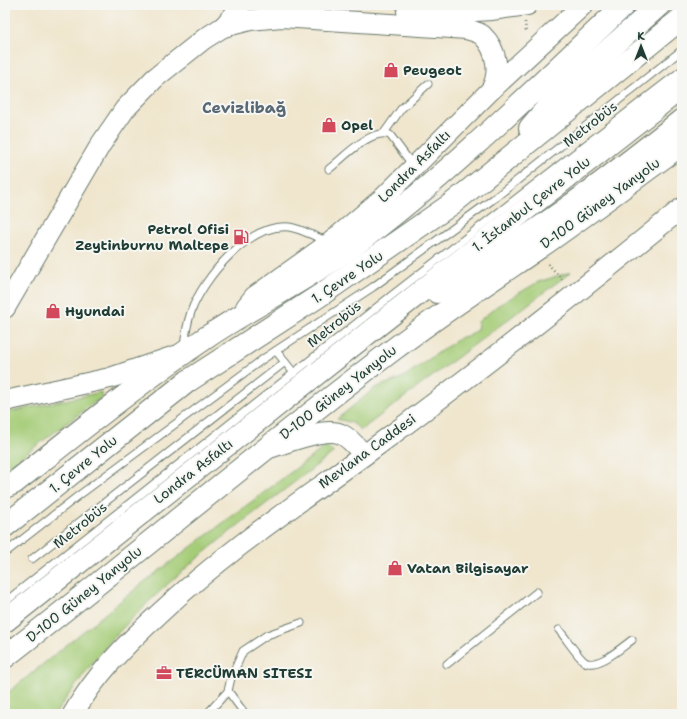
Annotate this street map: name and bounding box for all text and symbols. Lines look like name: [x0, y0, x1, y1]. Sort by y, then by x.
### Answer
north arrow: [621, 26, 661, 66]
text: K: [637, 29, 645, 44]
shop icon: Peugeot: [382, 61, 400, 79]
place label: Peugeot: [403, 61, 462, 79]
district label: Cevizlibağ: [202, 97, 286, 118]
street label: Metrobüs: [559, 97, 621, 151]
shop icon: Opel: [320, 116, 338, 134]
place label: Opel: [341, 116, 373, 134]
street label: Londra Asfaltı: [374, 126, 454, 206]
street label: 1. İstanbul Çevre Yolu: [468, 152, 594, 256]
street label: D-100 Güney Yanyolu: [537, 153, 663, 253]
place label: Petrol Ofisi Zeytinburnu Maltepe: [75, 220, 229, 254]
fuel station icon: Petrol Ofisi Zeytinburnu Maltepe: [232, 228, 250, 246]
street label: 1. Çevre Yolu: [308, 246, 386, 308]
street label: Metrobüs: [303, 297, 365, 351]
shop icon: Hyundai: [44, 302, 62, 320]
place label: Hyundai: [65, 302, 125, 320]
street label: D-100 Güney Yanyolu: [276, 341, 400, 443]
street label: Mevlana Caddesi: [315, 410, 419, 492]
street label: 1. Çevre Yolu: [45, 431, 121, 497]
street label: Londra Asfaltı: [150, 434, 236, 508]
street label: Metrobüs: [49, 498, 111, 552]
street label: D-100 Güney Yanyolu: [22, 542, 146, 646]
shop icon: Vatan Bilgisayar: [386, 559, 404, 577]
place label: Vatan Bilgisayar: [407, 559, 529, 577]
office icon: TERCÜMAN SITESI: [155, 664, 173, 682]
place label: TERCÜMAN SITESI: [176, 664, 312, 682]

